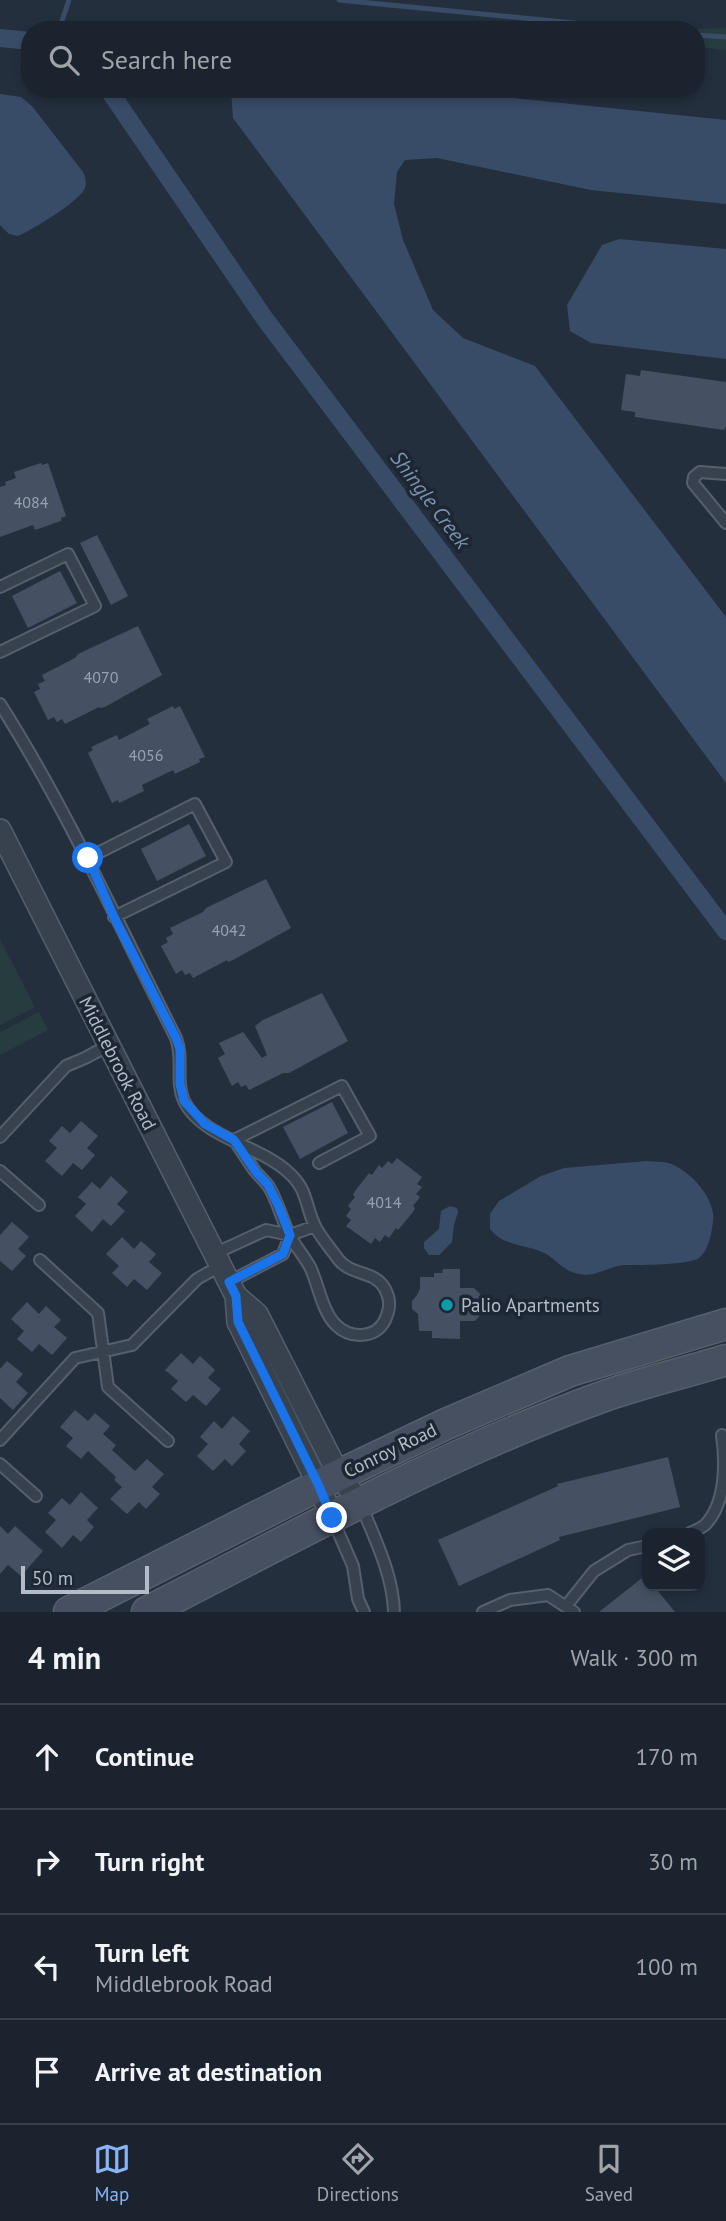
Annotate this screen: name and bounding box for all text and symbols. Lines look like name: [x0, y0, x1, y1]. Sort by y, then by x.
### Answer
search box: [21, 21, 705, 98]
icon: search: [45, 41, 83, 79]
text: Search here: [101, 43, 232, 76]
water label: Shingle Creek: [385, 445, 477, 555]
house number: 4084: [14, 492, 49, 512]
house number: 4070: [84, 667, 119, 687]
house number: 4056: [129, 745, 163, 765]
route start: [72, 842, 103, 873]
house number: 4042: [212, 920, 246, 940]
street label: Middlebrook Road: [74, 992, 162, 1134]
house number: 4014: [367, 1192, 402, 1212]
place label: Palio Apartments: [461, 1293, 600, 1317]
marker: Palio Apartments: [439, 1297, 455, 1313]
street label: Conroy Road: [340, 1417, 440, 1483]
route end: [316, 1502, 347, 1533]
map controls: [642, 1528, 705, 1591]
button: layers: [642, 1528, 705, 1591]
scale bar: [21, 1563, 149, 1595]
text: 50 m: [32, 1566, 73, 1590]
text: 4 min: [28, 1638, 101, 1677]
text: Walk · 300 m: [571, 1643, 698, 1672]
icon: ahead: [28, 1738, 66, 1776]
text: Continue: [95, 1740, 194, 1773]
text: 170 m: [636, 1742, 698, 1771]
icon: right: [28, 1843, 66, 1881]
text: Turn right: [95, 1845, 204, 1878]
text: 30 m: [648, 1847, 698, 1876]
text: Turn left: [95, 1936, 189, 1969]
icon: left: [28, 1948, 66, 1986]
text: 100 m: [636, 1952, 698, 1981]
text: Middlebrook Road: [95, 1969, 273, 1998]
icon: arrive: [28, 2053, 66, 2091]
text: Arrive at destination: [95, 2055, 322, 2088]
tab: Map: [93, 2140, 131, 2206]
tab: Directions: [317, 2140, 399, 2206]
tab: Saved: [585, 2140, 633, 2206]

